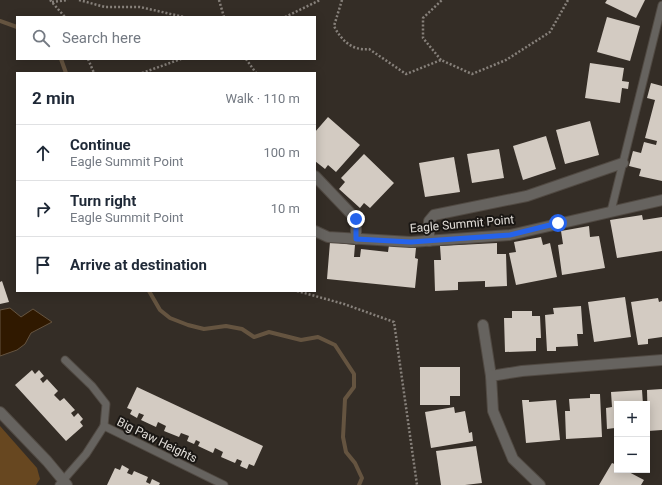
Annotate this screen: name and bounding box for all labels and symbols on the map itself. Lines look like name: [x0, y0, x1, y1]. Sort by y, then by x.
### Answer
route end: [347, 210, 365, 228]
street label: Eagle Summit Point: [409, 212, 515, 236]
route start: [549, 214, 567, 232]
street label: Big Paw Heights: [115, 415, 199, 465]

